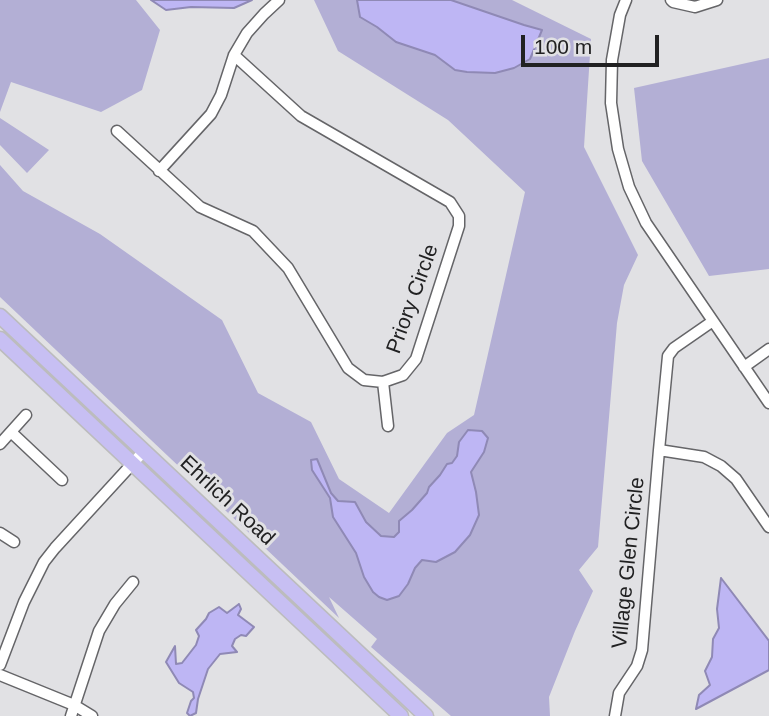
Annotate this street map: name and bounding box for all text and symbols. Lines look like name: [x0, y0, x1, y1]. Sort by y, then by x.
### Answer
scale bar: [524, 21, 662, 65]
text: 100 m: [534, 35, 592, 58]
street label: Priory Circle: [382, 241, 444, 357]
street label: Ehrlich Road: [174, 451, 280, 551]
street label: Village Glen Circle: [607, 476, 651, 650]

